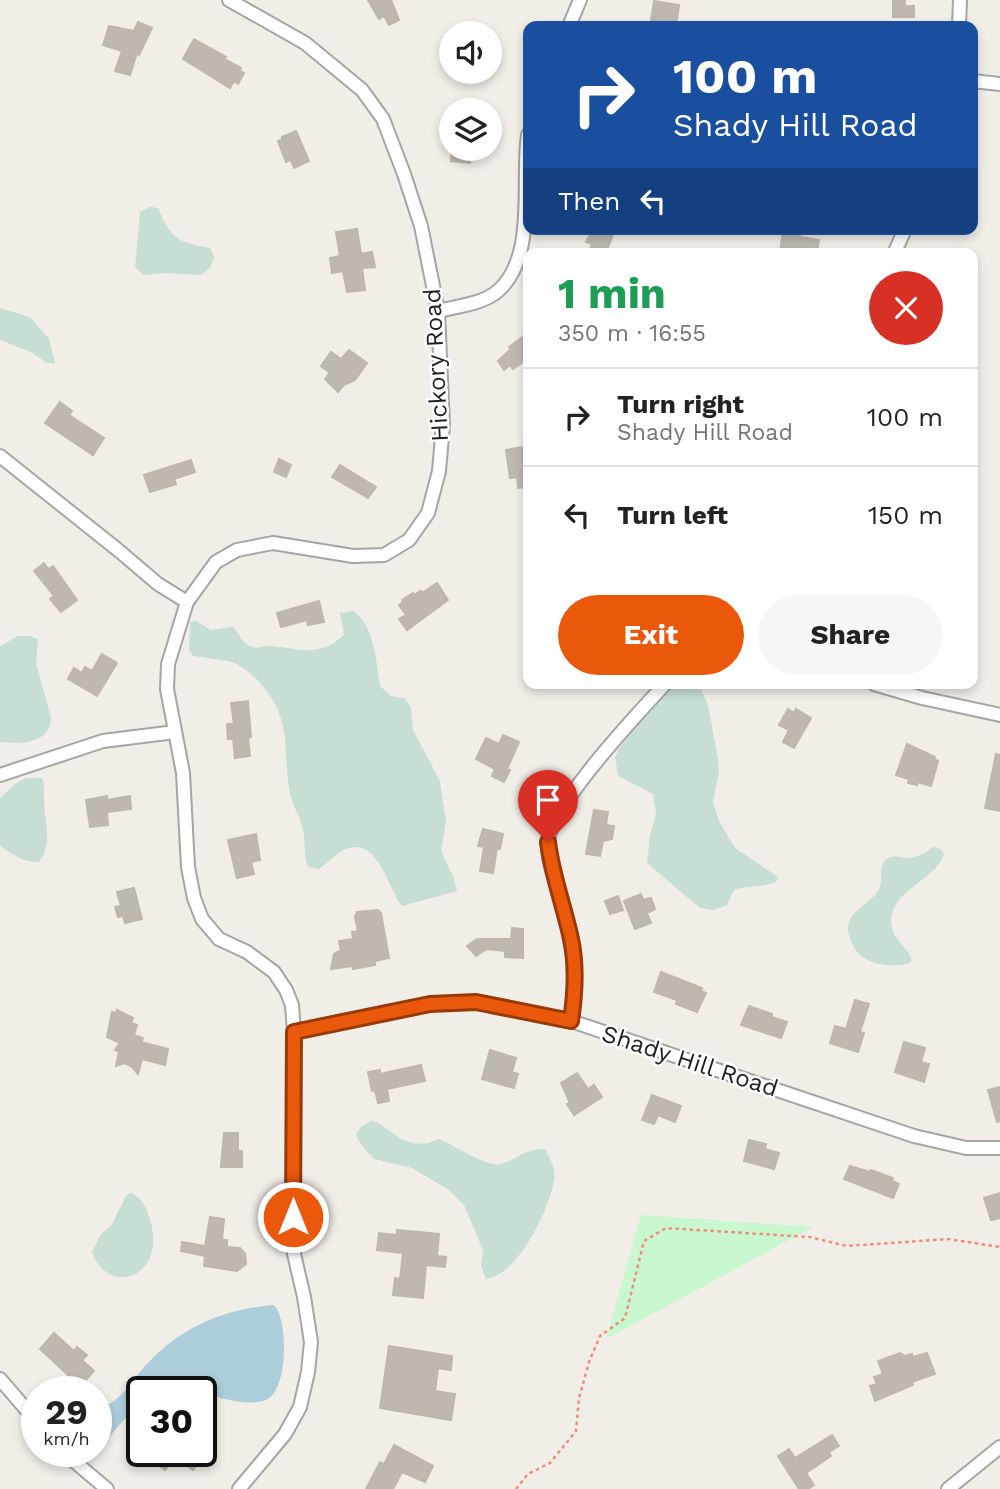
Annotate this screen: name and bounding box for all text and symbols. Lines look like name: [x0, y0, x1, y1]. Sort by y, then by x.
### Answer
map controls: [439, 21, 502, 161]
button: sound: [439, 21, 502, 84]
text: 100 m: [673, 47, 817, 105]
icon: right: [558, 49, 649, 140]
button: layers: [439, 98, 502, 161]
text: Shady Hill Road: [673, 106, 918, 144]
icon: left: [634, 182, 672, 220]
text: Then: [558, 186, 620, 216]
text: 1 min: [558, 269, 666, 318]
button: close: [869, 271, 943, 345]
street label: Hickory Road: [418, 288, 454, 442]
text: 350 m · 16:55: [558, 320, 706, 347]
text: Turn right: [617, 389, 744, 419]
icon: right: [558, 398, 596, 436]
text: 100 m: [867, 402, 943, 432]
text: Shady Hill Road: [617, 419, 793, 446]
icon: left: [558, 496, 596, 534]
text: Turn left: [617, 500, 728, 530]
text: 150 m: [868, 500, 943, 530]
button: Exit: [558, 595, 744, 675]
button: Share: [758, 595, 943, 675]
pin: [518, 770, 578, 842]
icon: arrive: [529, 781, 567, 819]
street label: Shady Hill Road: [598, 1019, 782, 1103]
position arrow: [256, 1180, 330, 1254]
speed limit sign: 30: [126, 1376, 217, 1467]
text: 29: [45, 1391, 88, 1433]
text: km/h: [43, 1428, 90, 1449]

